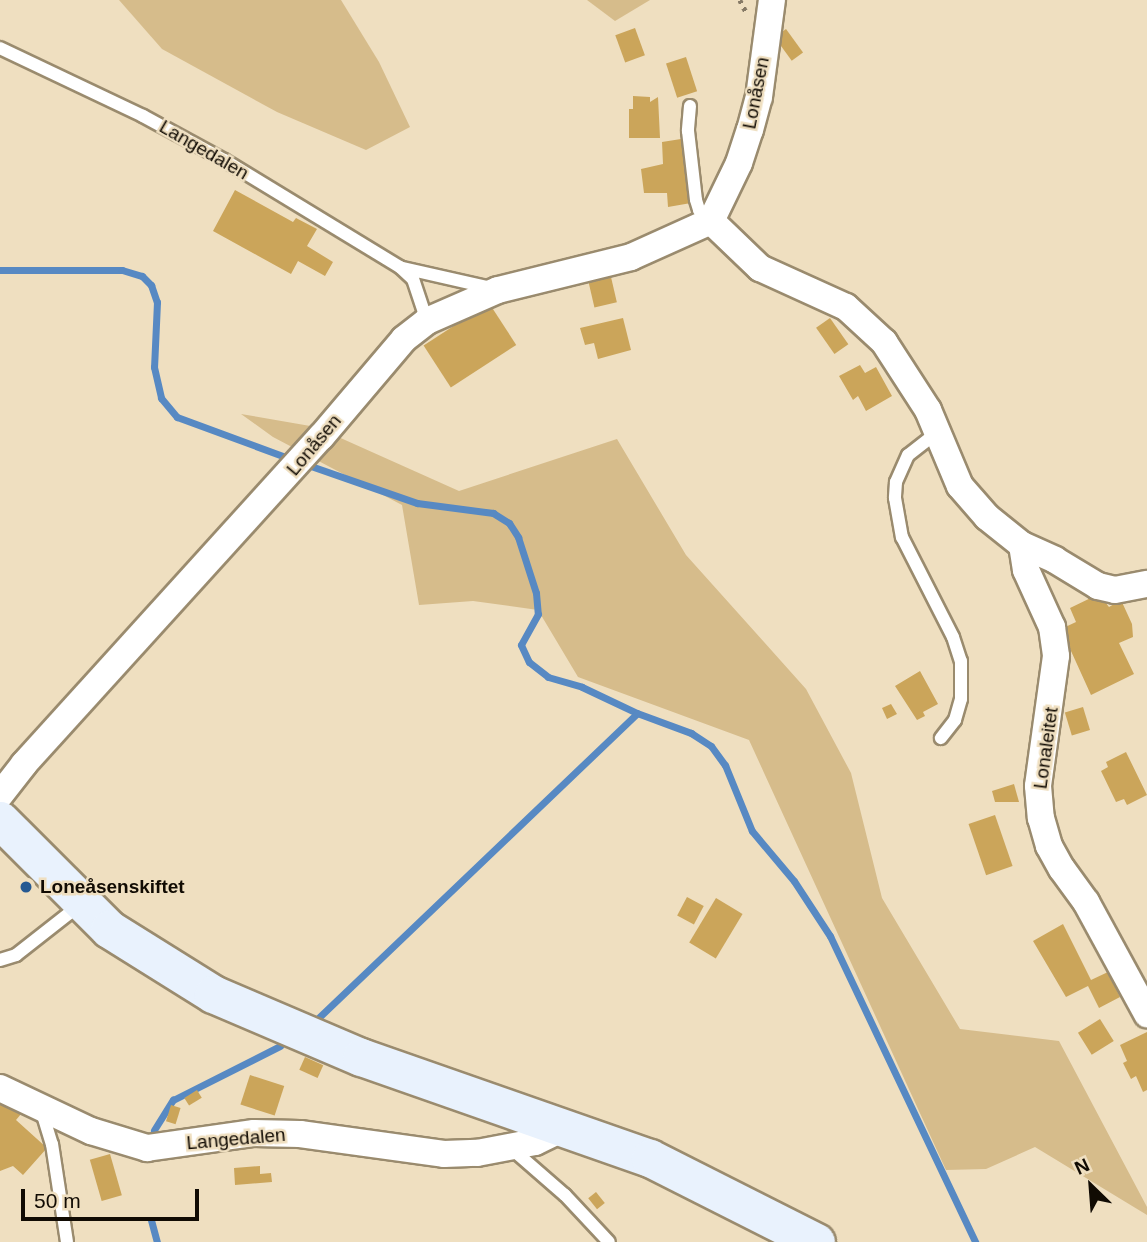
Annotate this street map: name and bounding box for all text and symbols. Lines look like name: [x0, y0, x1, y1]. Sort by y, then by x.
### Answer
street label: Lonåsen: [738, 55, 774, 131]
street label: Langedalen: [155, 115, 253, 185]
street label: Lonåsen: [282, 410, 346, 480]
street label: Lonaleitet: [1029, 706, 1063, 790]
place label: Loneåsenskiftet: [40, 876, 185, 898]
marker: Loneåsenskiftet: [18, 879, 34, 895]
street label: Langedalen: [186, 1123, 286, 1155]
north arrow: [1056, 1151, 1126, 1221]
text: N: [1071, 1154, 1093, 1179]
scale bar: [24, 1176, 203, 1220]
text: 50 m: [34, 1189, 81, 1212]

